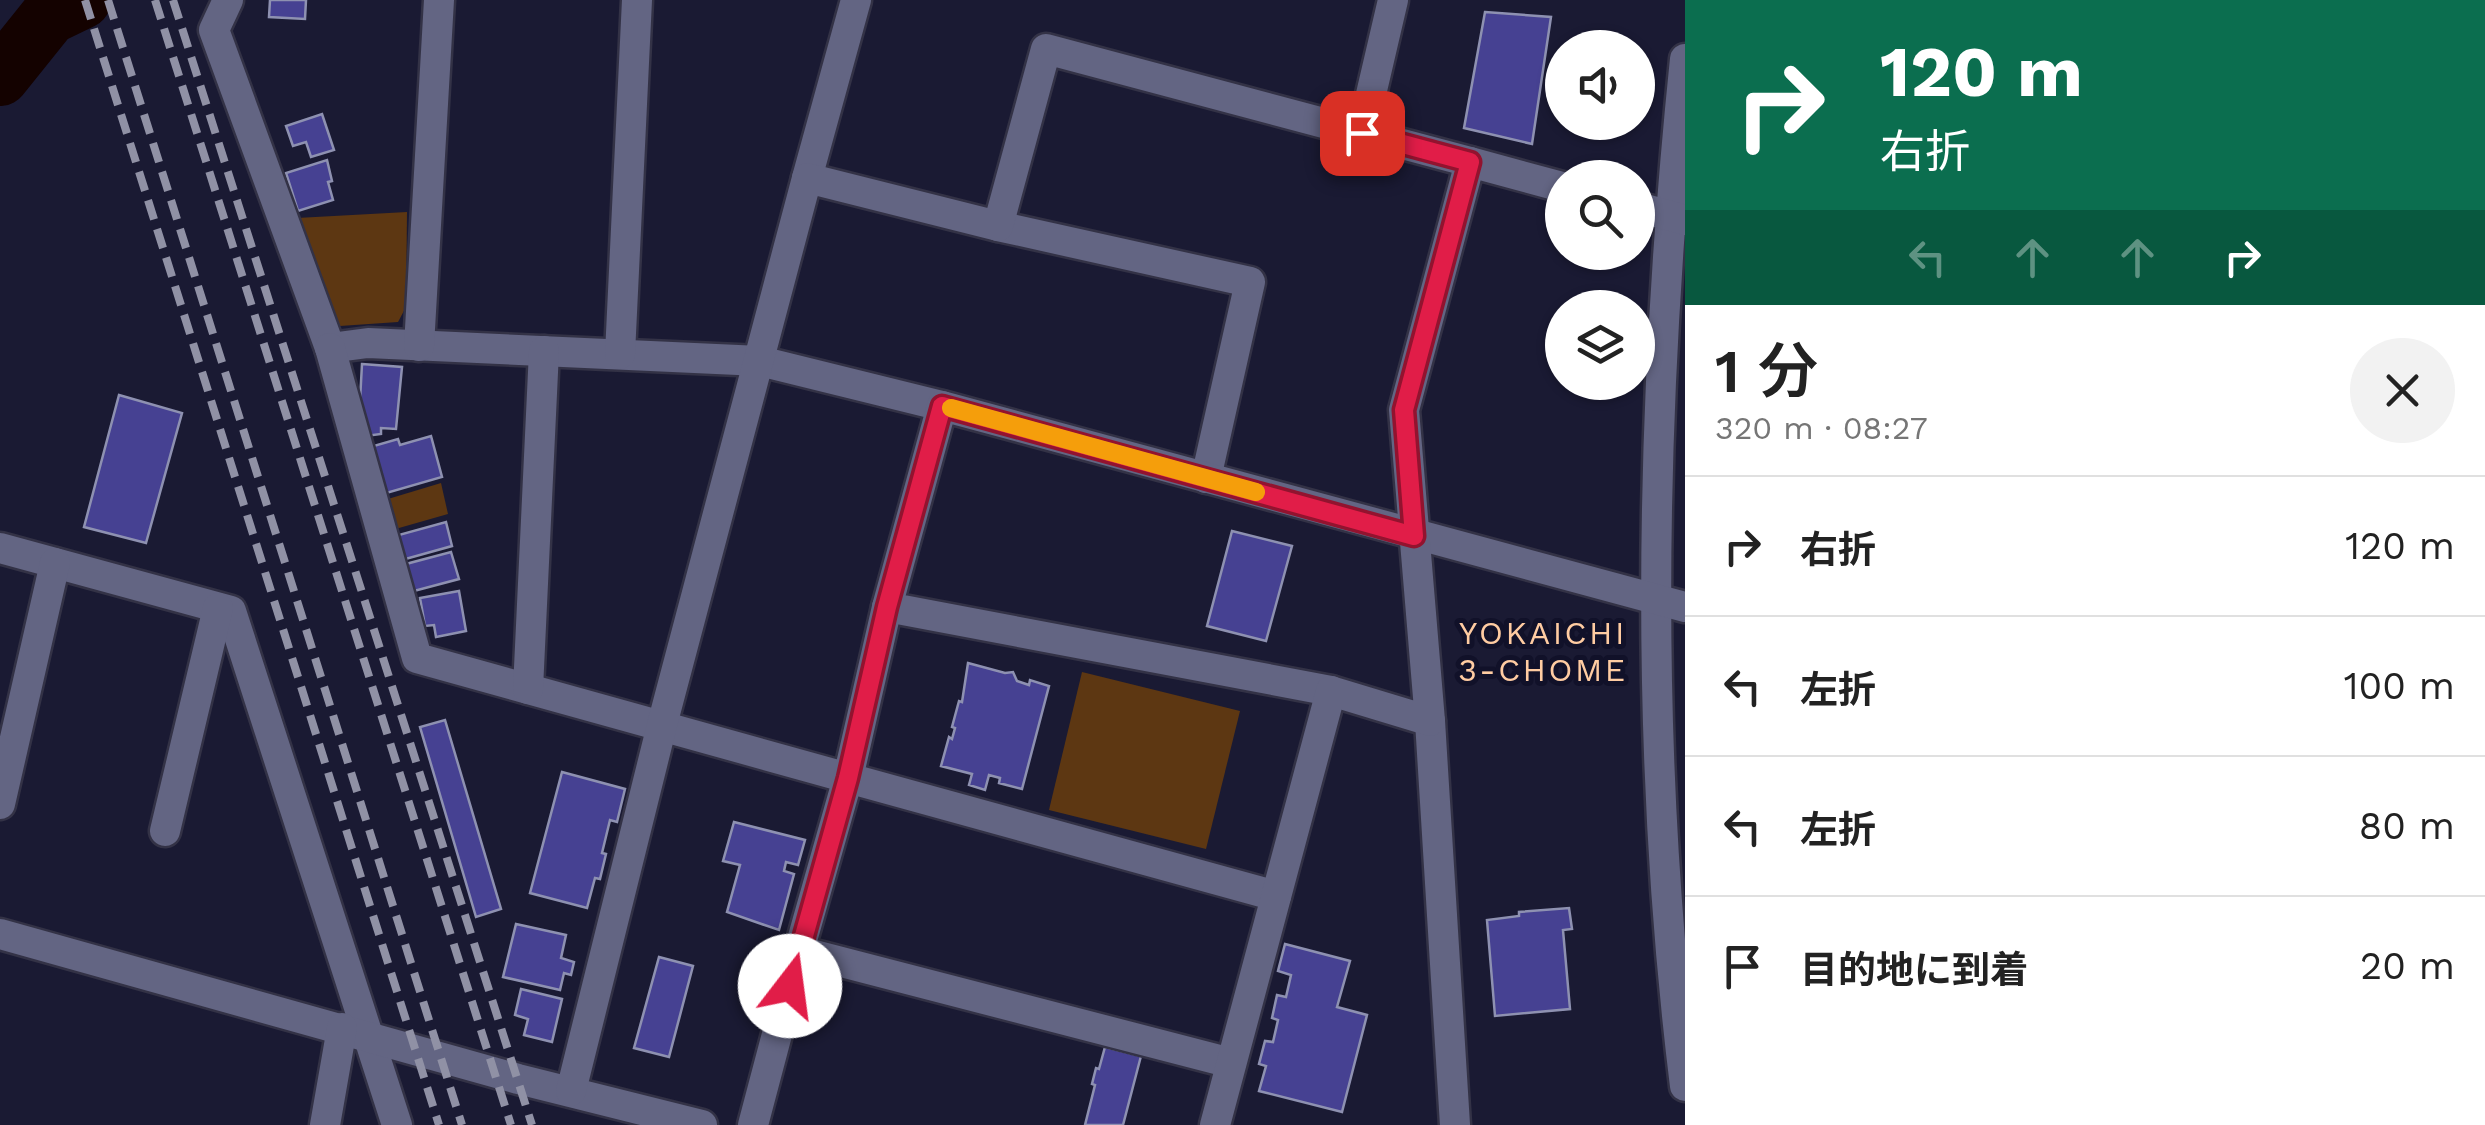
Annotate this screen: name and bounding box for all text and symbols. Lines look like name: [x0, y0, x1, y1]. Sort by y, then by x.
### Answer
map controls: [1545, 30, 1655, 400]
button: sound: [1545, 30, 1655, 140]
text: 120 m: [1880, 31, 2083, 113]
icon: right: [1715, 40, 1845, 170]
pin: [1320, 91, 1405, 176]
icon: arrive: [1335, 106, 1390, 161]
text: 右折: [1880, 125, 1970, 178]
button: search: [1545, 160, 1655, 270]
icon: left: [1900, 230, 1955, 285]
icon: ahead: [2005, 230, 2060, 285]
icon: ahead: [2110, 230, 2165, 285]
icon: right: [2215, 230, 2270, 285]
button: layers: [1545, 290, 1655, 400]
text: 1 分: [1715, 336, 1818, 407]
button: close: [2350, 338, 2455, 443]
text: 320 m · 08:27: [1715, 409, 1928, 447]
icon: right: [1715, 519, 1770, 574]
text: 120 m: [2345, 524, 2455, 568]
text: 右折: [1800, 528, 1876, 572]
district label: YOKAICHI 3-CHOME: [1458, 614, 1628, 689]
icon: left: [1715, 659, 1770, 714]
text: 100 m: [2344, 664, 2455, 708]
text: 左折: [1800, 668, 1876, 712]
icon: left: [1715, 799, 1770, 854]
text: 80 m: [2359, 804, 2455, 848]
text: 左折: [1800, 808, 1876, 852]
position arrow: [738, 934, 842, 1038]
icon: arrive: [1715, 939, 1770, 994]
text: 20 m: [2360, 944, 2455, 988]
text: 目的地に到着: [1800, 948, 2028, 992]

